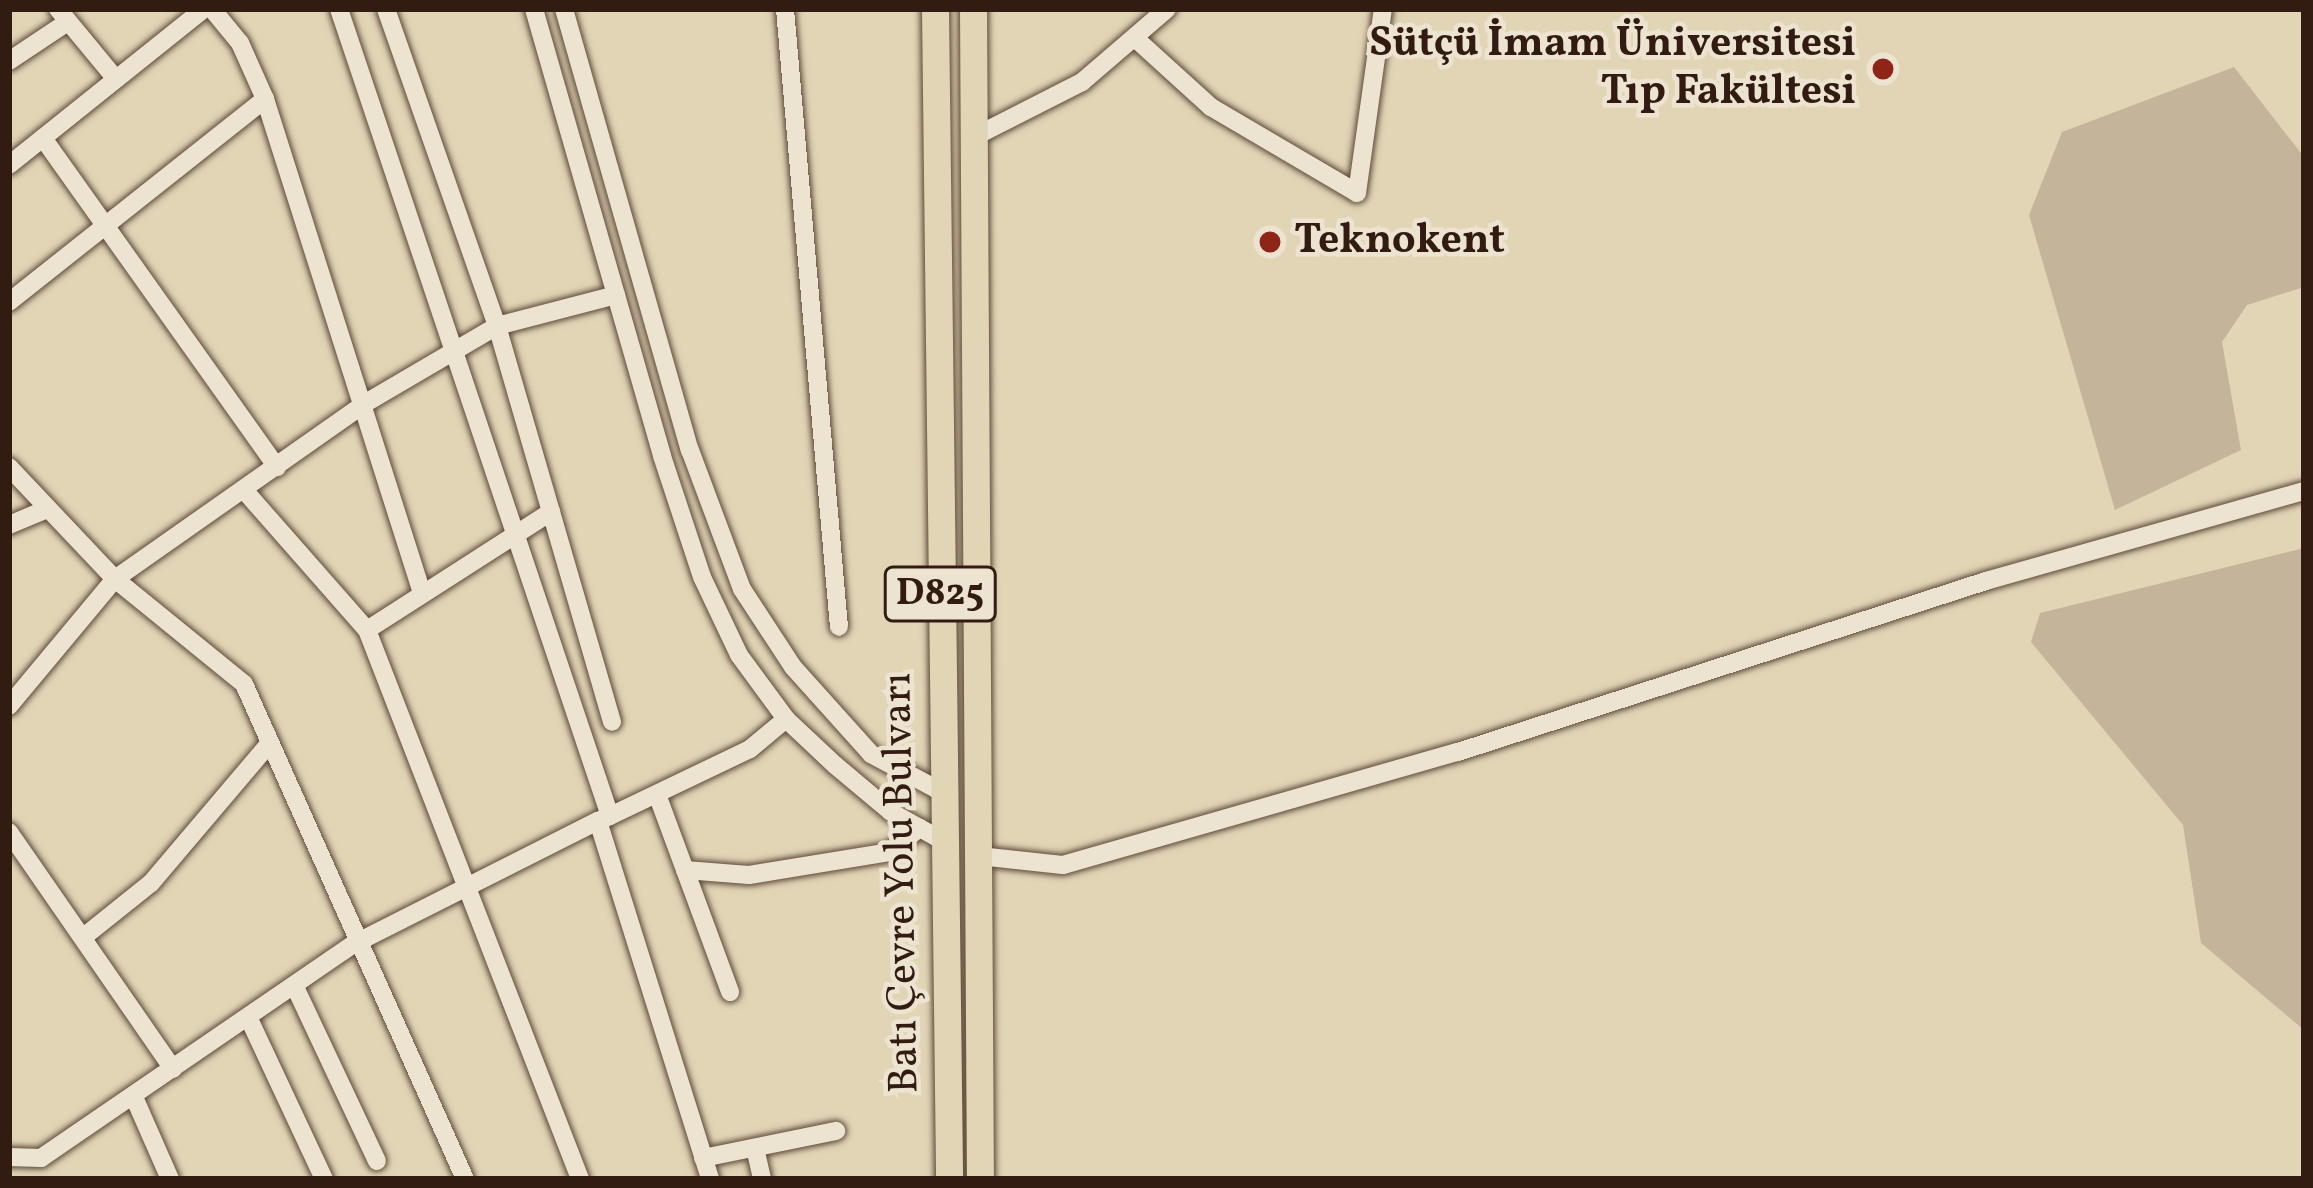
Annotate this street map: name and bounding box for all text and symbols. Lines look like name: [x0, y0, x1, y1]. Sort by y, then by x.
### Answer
place label: Sütçü İmam Üniversitesi Tıp Fakültesi: [1369, 20, 1856, 118]
marker: Sütçü İmam Üniversitesi Tıp Fakültesi: [1867, 53, 1899, 85]
place label: Teknokent: [1294, 217, 1505, 267]
marker: Teknokent: [1257, 229, 1283, 255]
road number: D825: [883, 561, 997, 627]
street label: Batı Çevre Yolu Bulvarı: [874, 671, 932, 1095]

